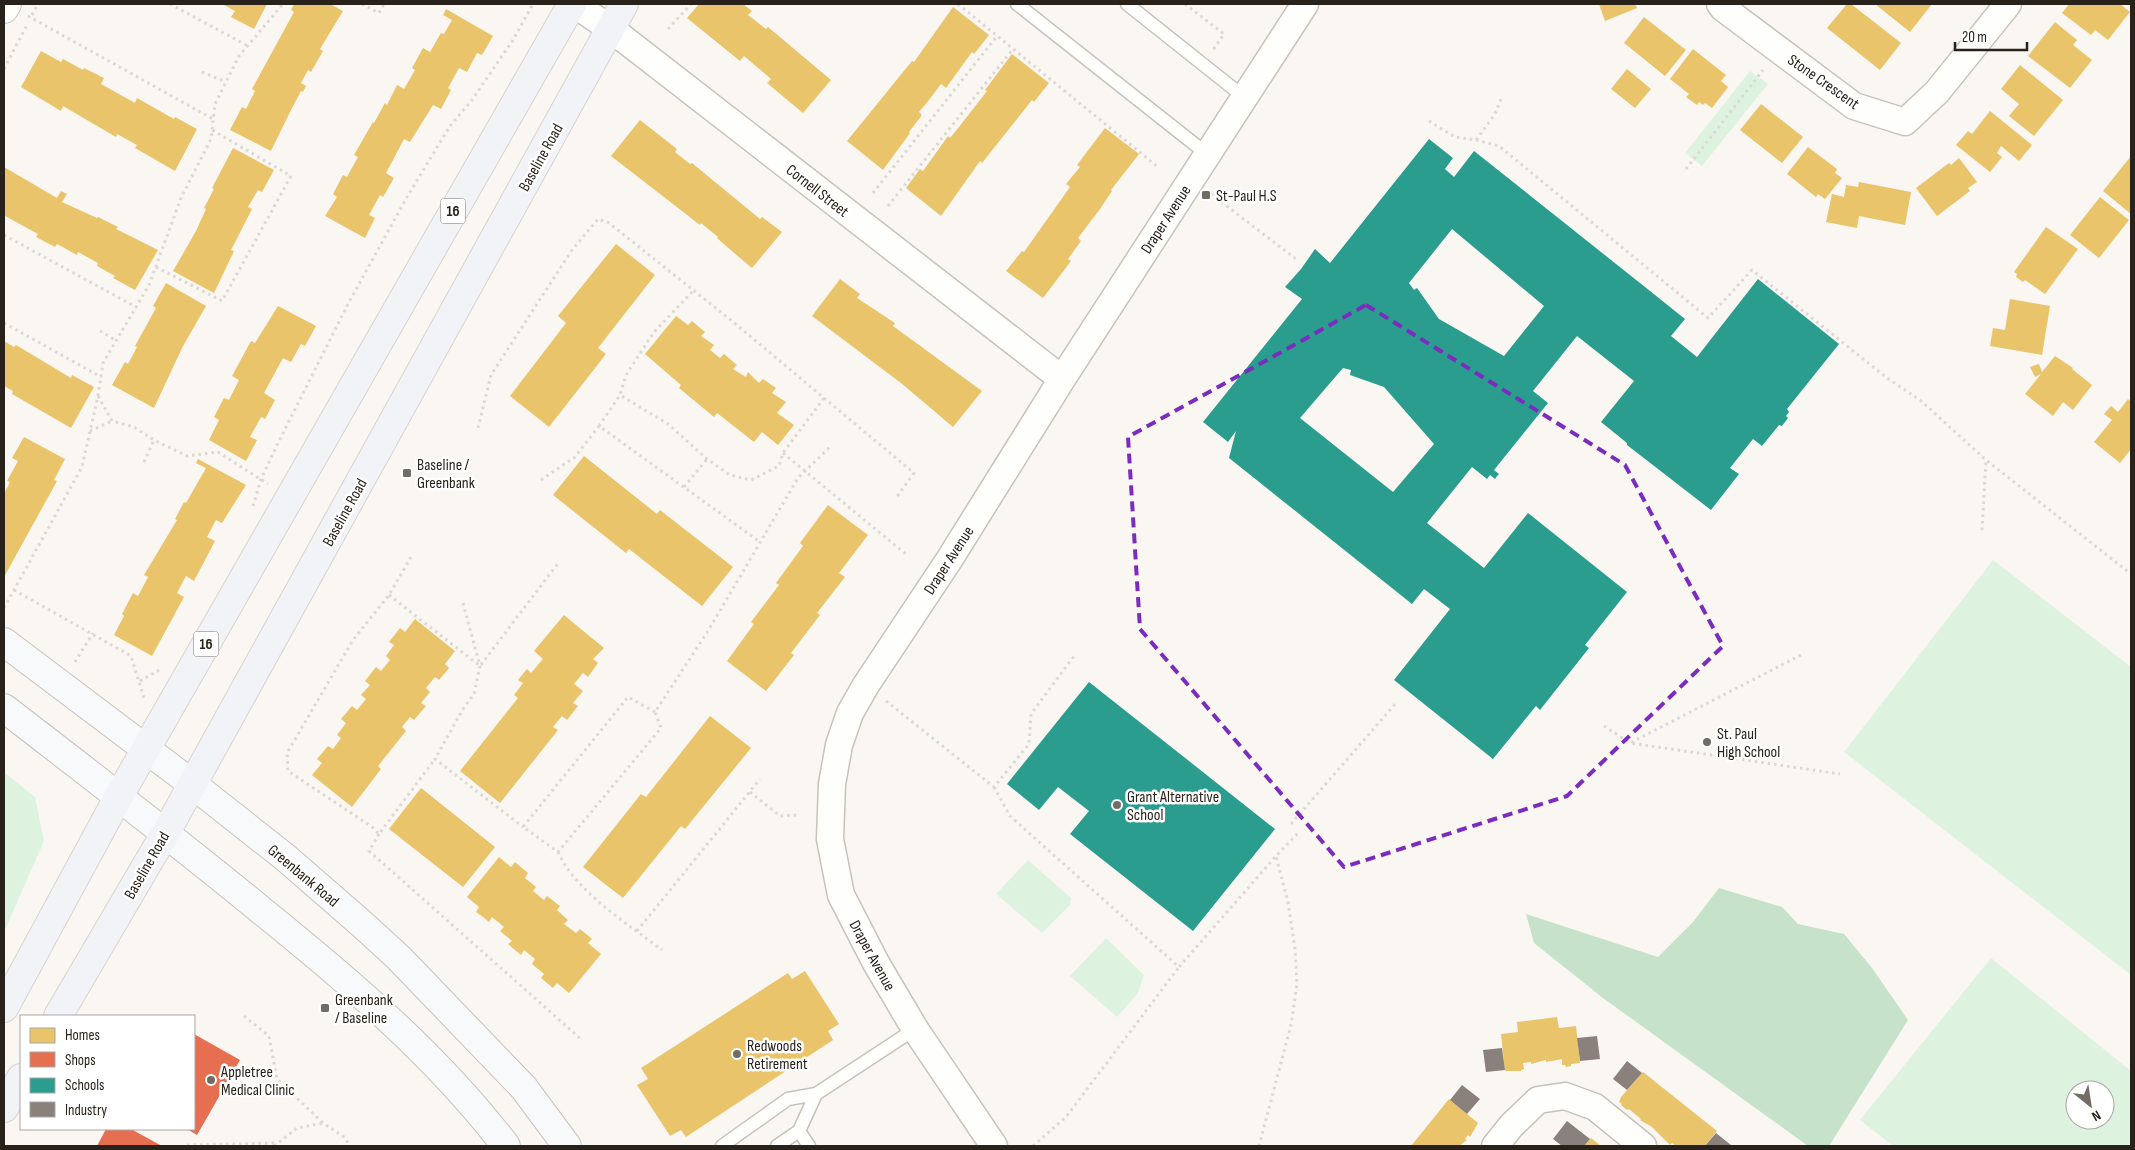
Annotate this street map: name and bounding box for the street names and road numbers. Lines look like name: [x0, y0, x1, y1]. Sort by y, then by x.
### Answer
street label: Stone Crescent: [1784, 51, 1863, 114]
street label: Baseline Road: [515, 121, 568, 195]
street label: Cornell Street: [782, 161, 852, 222]
street label: Draper Avenue: [1137, 182, 1195, 258]
road number: 16: [440, 198, 466, 224]
street label: Baseline Road: [319, 476, 372, 550]
street label: Draper Avenue: [920, 523, 978, 599]
road number: 16: [194, 632, 218, 656]
street label: Baseline Road: [121, 829, 174, 903]
street label: Greenbank Road: [264, 841, 342, 911]
street label: Draper Avenue: [845, 917, 899, 994]

